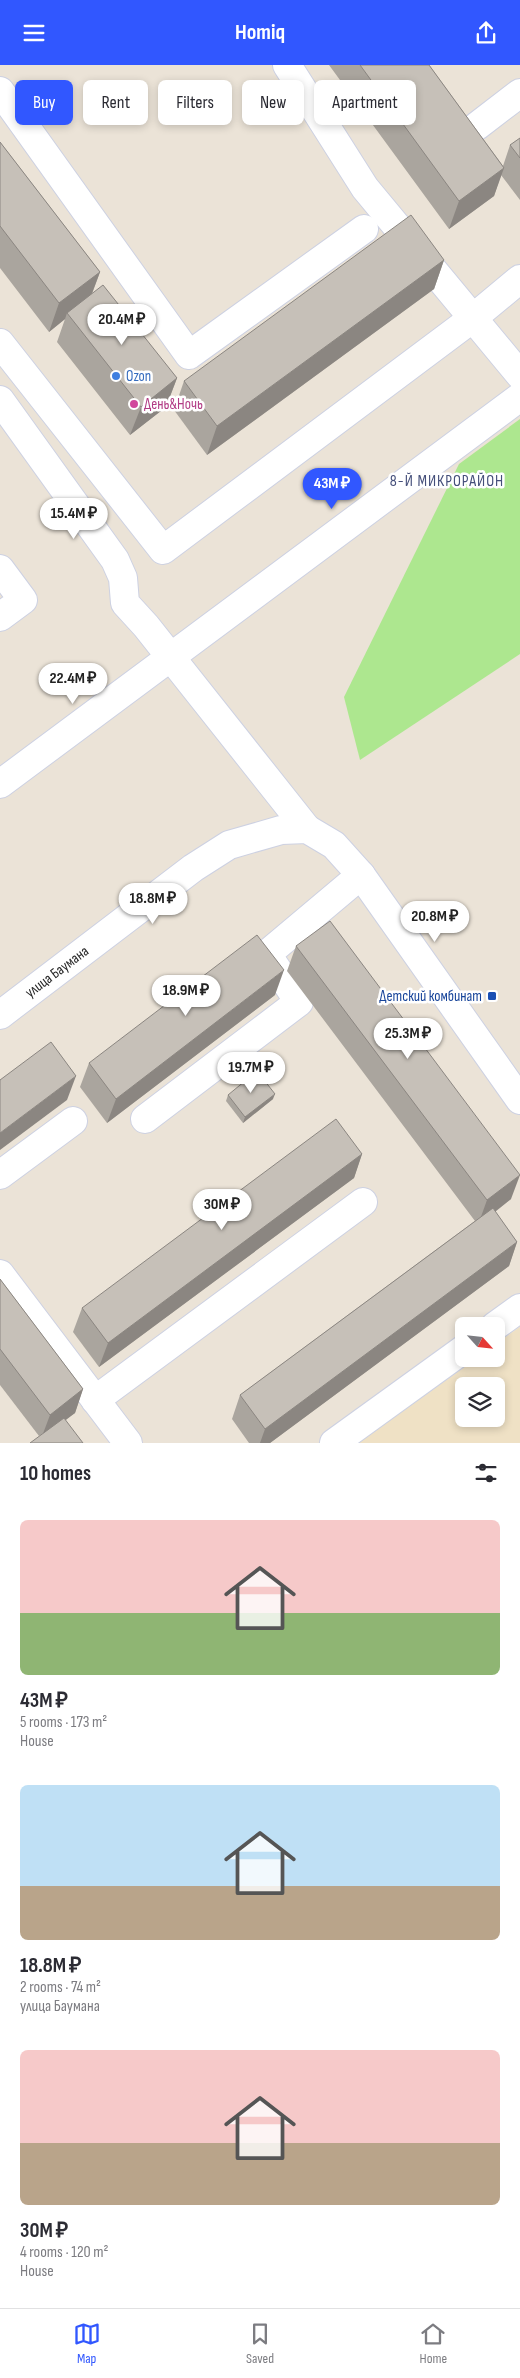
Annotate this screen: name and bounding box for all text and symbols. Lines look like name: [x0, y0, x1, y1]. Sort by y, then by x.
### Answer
icon: menu: [20, 19, 48, 47]
text: Homiq: [235, 19, 285, 46]
icon: share: [472, 19, 500, 47]
chip: Buy: [15, 80, 73, 125]
chip: Rent: [83, 80, 148, 125]
chip: Filters: [158, 80, 232, 125]
chip: New: [242, 80, 304, 125]
chip: Apartment: [314, 80, 416, 125]
pin: 20.4M ₽: [76, 303, 168, 346]
text: 20.4M ₽: [98, 310, 146, 329]
place label: Ozon: [126, 367, 151, 386]
marker: Ozon: [110, 370, 122, 382]
place label: День&Ночь: [144, 395, 203, 414]
marker: День&Ночь: [128, 398, 140, 410]
pin: 43M ₽: [297, 467, 367, 510]
district label: 8-Й МИКРОРАЙОН: [390, 472, 504, 491]
text: 43M ₽: [314, 474, 350, 493]
pin: 15.4M ₽: [28, 497, 120, 540]
text: 15.4M ₽: [51, 504, 97, 523]
pin: 22.4M ₽: [27, 663, 119, 705]
text: 22.4M ₽: [49, 669, 97, 688]
pin: 18.8M ₽: [107, 883, 199, 925]
text: 18.8M ₽: [130, 889, 176, 908]
pin: 20.8M ₽: [389, 901, 481, 943]
text: 20.8M ₽: [411, 907, 459, 926]
street label: улица Баумана: [21, 942, 93, 1002]
pin: 18.9M ₽: [140, 975, 232, 1017]
text: 18.9M ₽: [163, 981, 209, 1000]
place label: Детский комбинат: [379, 987, 482, 1006]
marker: Детский комбинат: [486, 990, 498, 1002]
pin: 25.3M ₽: [362, 1017, 454, 1060]
text: 25.3M ₽: [385, 1024, 431, 1043]
pin: 19.7M ₽: [205, 1051, 297, 1094]
text: 19.7M ₽: [228, 1058, 274, 1077]
pin: 30M ₽: [187, 1189, 257, 1231]
text: 30M ₽: [204, 1195, 240, 1214]
north arrow: [455, 1317, 505, 1367]
map controls: [455, 1317, 505, 1427]
button: layers: [455, 1377, 505, 1427]
icon: filters: [472, 1459, 500, 1487]
text: 10 homes: [20, 1461, 91, 1486]
icon: home: [215, 1553, 305, 1643]
text: 43M ₽: [20, 1688, 68, 1713]
text: 5 rooms · 173 m²: [20, 1713, 107, 1732]
text: House: [20, 1732, 54, 1751]
icon: home: [215, 1818, 305, 1908]
text: 18.8M ₽: [20, 1953, 82, 1978]
text: 2 rooms · 74 m²: [20, 1978, 101, 1997]
text: улица Баумана: [20, 1997, 100, 2016]
icon: home: [215, 2083, 305, 2173]
text: 30M ₽: [20, 2218, 68, 2243]
text: 4 rooms · 120 m²: [20, 2243, 108, 2262]
text: House: [20, 2262, 54, 2281]
tab: Map: [73, 2320, 101, 2367]
tab: Saved: [246, 2320, 274, 2367]
tab: Home: [419, 2320, 447, 2367]

